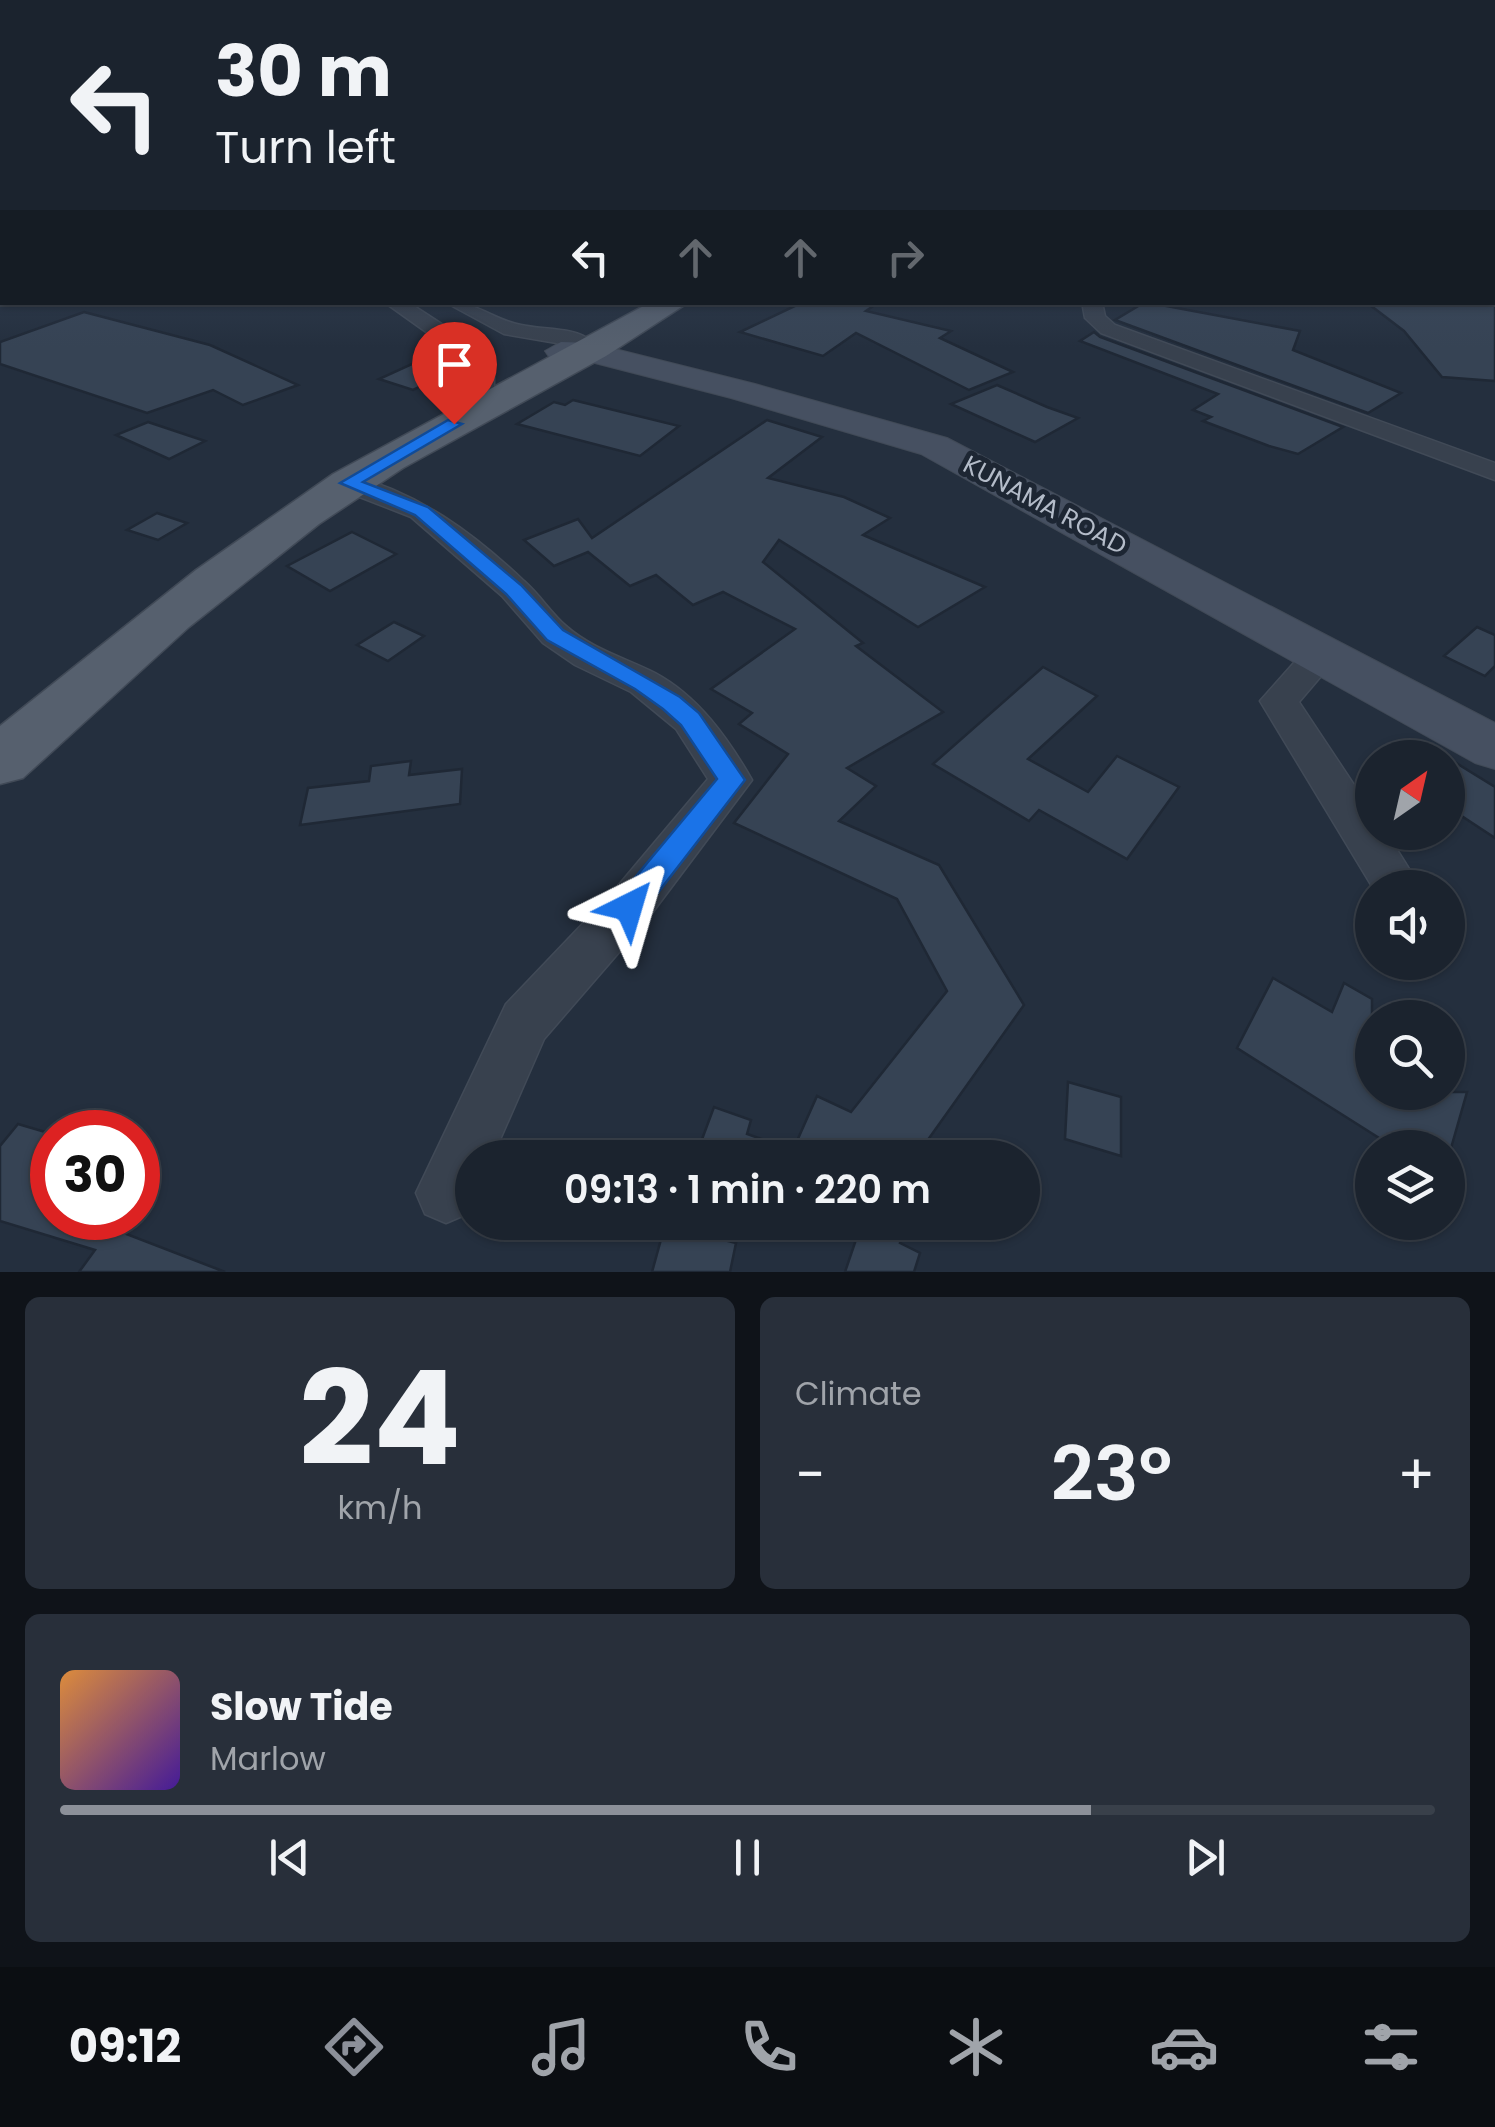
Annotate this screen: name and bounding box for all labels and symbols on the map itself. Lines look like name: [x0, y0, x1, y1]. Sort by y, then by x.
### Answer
pin: [412, 322, 497, 425]
street label: KUNAMA ROAD: [957, 447, 1133, 563]
north arrow: [1355, 740, 1465, 850]
position arrow: [577, 855, 681, 959]
speed limit sign: 30: [30, 1110, 160, 1240]

